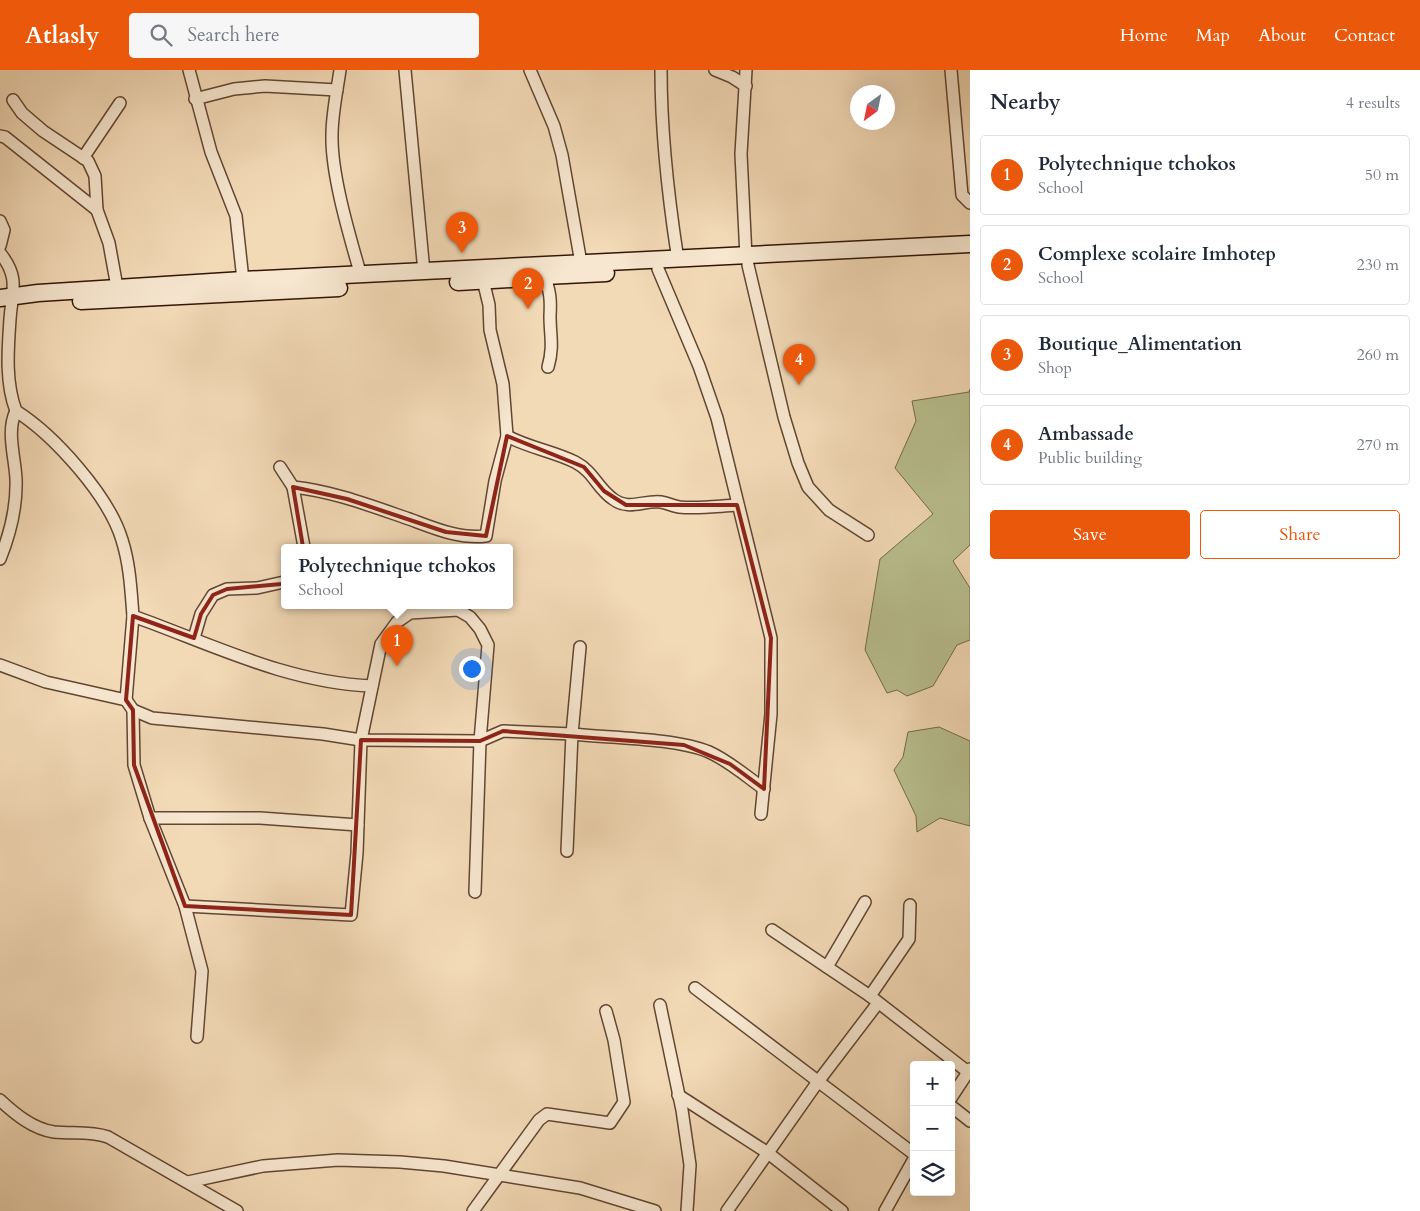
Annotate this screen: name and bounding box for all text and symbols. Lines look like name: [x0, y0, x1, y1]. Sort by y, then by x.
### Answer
search box: [129, 13, 479, 58]
text: Atlasly: [25, 19, 99, 52]
icon: search: [147, 21, 175, 49]
text: Search here: [187, 22, 280, 48]
text: Home: [1120, 23, 1168, 48]
text: Map: [1196, 23, 1230, 48]
text: About: [1258, 23, 1306, 48]
text: Contact: [1334, 23, 1395, 48]
north arrow: [850, 85, 895, 130]
text: Nearby: [990, 88, 1061, 117]
text: 4 results: [1346, 92, 1400, 114]
text: Polytechnique tchokos: [1038, 151, 1236, 177]
text: 1: [1003, 164, 1011, 186]
text: 50 m: [1365, 164, 1399, 186]
text: School: [1038, 177, 1083, 199]
pin: 3: [446, 212, 478, 253]
text: Complexe scolaire Imhotep: [1038, 241, 1276, 267]
text: 2: [1003, 254, 1011, 276]
text: 230 m: [1357, 254, 1399, 276]
text: School: [1038, 267, 1083, 289]
pin: 2: [512, 268, 544, 309]
text: Boutique_Alimentation: [1038, 331, 1242, 357]
pin: 4: [783, 344, 815, 385]
text: 3: [1003, 344, 1011, 366]
text: 260 m: [1357, 344, 1399, 366]
text: Shop: [1038, 357, 1072, 379]
text: Ambassade: [1038, 421, 1134, 447]
text: 4: [1003, 434, 1011, 456]
text: 270 m: [1357, 434, 1399, 456]
text: Public building: [1038, 447, 1142, 469]
button: Save: [990, 510, 1190, 559]
button: Share: [1200, 510, 1400, 559]
popup: [281, 544, 513, 609]
text: Polytechnique tchokos: [298, 553, 496, 579]
text: School: [298, 579, 344, 601]
pin: 1: [381, 625, 413, 666]
your location: [459, 656, 485, 682]
map controls: [910, 1061, 955, 1196]
button: +: [910, 1061, 955, 1106]
button: −: [910, 1106, 955, 1151]
button: layers: [910, 1151, 955, 1196]

